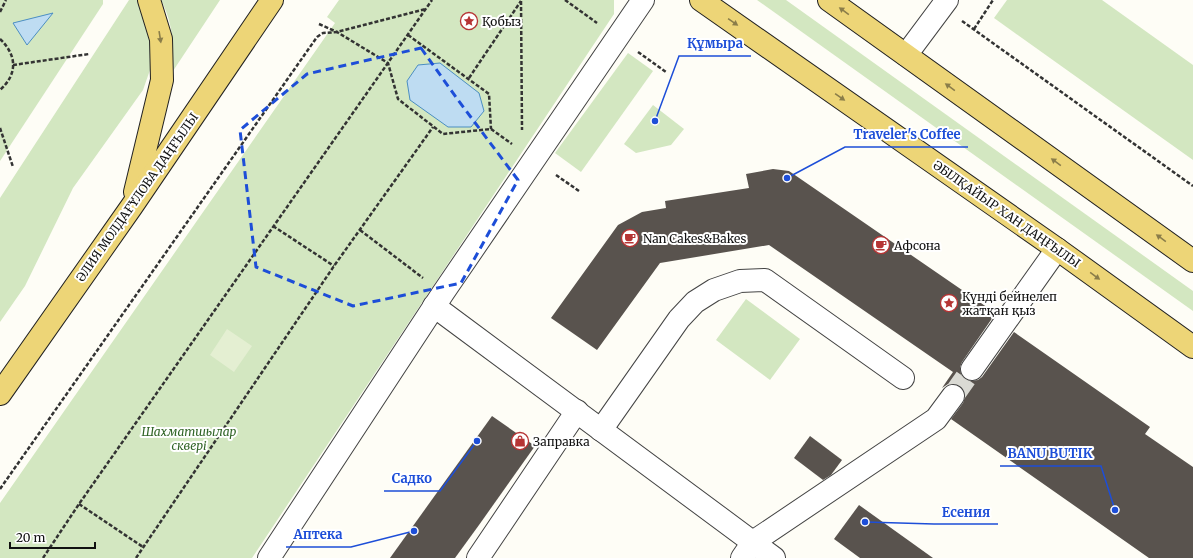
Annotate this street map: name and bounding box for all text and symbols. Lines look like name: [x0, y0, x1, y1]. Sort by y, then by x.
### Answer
one-way arrow: [839, 7, 850, 15]
place icon: Қобыз: [459, 11, 479, 31]
place label: Қобыз: [482, 14, 521, 29]
one-way arrow: [728, 18, 738, 26]
one-way arrow: [157, 31, 163, 44]
callout: Құмыра: [679, 31, 751, 56]
text: Құмыра: [687, 35, 743, 52]
one-way arrow: [945, 83, 955, 91]
one-way arrow: [834, 93, 845, 101]
street label: ӘЛИЯ МОЛДАҒҰЛОВА ДАҢҒЫЛЫ: [73, 110, 201, 284]
callout: Traveler's Coffee: [845, 122, 968, 147]
text: Traveler's Coffee: [853, 126, 961, 143]
street label: ӘБІЛҚАЙЫР ХАН ДАҢҒЫЛЫ: [931, 157, 1083, 271]
one-way arrow: [1050, 158, 1061, 166]
cafe icon: Nan Cakes&Bakes: [620, 228, 640, 248]
place label: Nan Cakes&Bakes: [643, 231, 746, 246]
one-way arrow: [1156, 234, 1167, 242]
cafe icon: Афсона: [871, 235, 891, 255]
place label: Афсона: [893, 238, 941, 253]
one-way arrow: [1090, 272, 1100, 280]
place label: Күнді бейнелеп жатқан қыз: [962, 289, 1057, 318]
place icon: Күнді бейнелеп жатқан қыз: [939, 293, 959, 313]
park label: Шахматшылар сквері: [142, 424, 237, 453]
shop icon: Заправка: [510, 431, 530, 451]
place label: Заправка: [533, 434, 590, 449]
callout: BANU BUTIK: [1000, 441, 1101, 466]
text: BANU BUTIK: [1008, 445, 1093, 462]
callout: Садко: [384, 466, 440, 491]
text: Садко: [392, 470, 432, 487]
callout: Есения: [934, 499, 998, 524]
text: Есения: [942, 504, 990, 521]
callout: Аптека: [286, 522, 351, 547]
scale bar: [10, 524, 95, 550]
text: Аптека: [292, 526, 343, 543]
text: 20 m: [16, 530, 45, 545]

